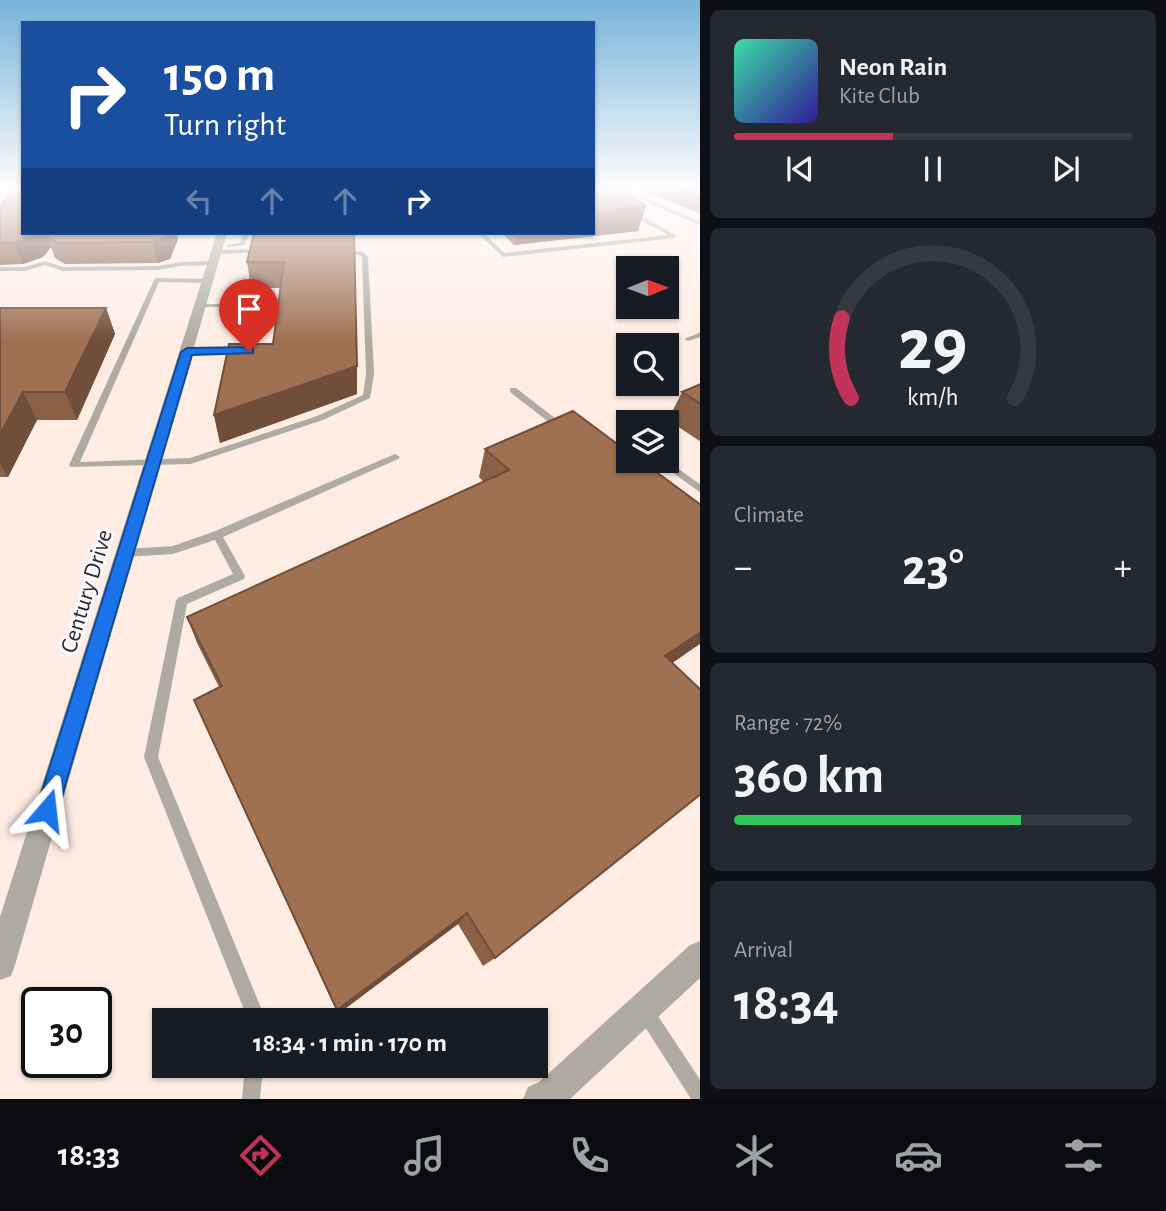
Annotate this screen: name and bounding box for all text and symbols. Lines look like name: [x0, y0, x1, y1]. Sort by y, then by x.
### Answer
icon: right: [49, 49, 140, 140]
text: 150 m: [164, 51, 275, 100]
text: Neon Rain: [839, 54, 947, 80]
text: Kite Club: [839, 85, 920, 108]
text: Turn right: [164, 109, 286, 141]
icon: previous: [781, 150, 819, 188]
icon: pause: [914, 150, 952, 188]
icon: next: [1047, 150, 1085, 188]
icon: left: [180, 182, 218, 220]
icon: ahead: [253, 182, 291, 220]
icon: ahead: [326, 182, 364, 220]
icon: right: [399, 182, 437, 220]
north arrow: [616, 256, 679, 318]
map controls: [616, 256, 679, 473]
pin: [219, 279, 279, 351]
icon: arrive: [230, 290, 268, 328]
text: 29: [898, 310, 968, 383]
button: search: [616, 333, 679, 396]
text: km/h: [907, 384, 959, 409]
button: layers: [616, 410, 679, 473]
text: Climate: [734, 504, 804, 527]
street label: Century Drive: [57, 527, 117, 656]
text: 23°: [902, 542, 964, 594]
text: −: [734, 549, 752, 587]
text: +: [1114, 549, 1132, 587]
text: Range · 72%: [734, 712, 842, 735]
text: 360 km: [734, 750, 884, 802]
position arrow: [10, 773, 84, 847]
text: Arrival: [734, 939, 793, 962]
text: 18:34: [734, 977, 839, 1029]
speed limit sign: 30: [21, 987, 112, 1078]
text: 18:34 · 1 min · 170 m: [253, 1030, 447, 1056]
icon: directions: [236, 1131, 285, 1180]
icon: music: [400, 1131, 449, 1180]
icon: phone: [565, 1131, 614, 1180]
icon: climate: [730, 1131, 779, 1180]
icon: car: [894, 1131, 943, 1180]
icon: filters: [1059, 1131, 1108, 1180]
text: 18:33: [58, 1139, 120, 1171]

